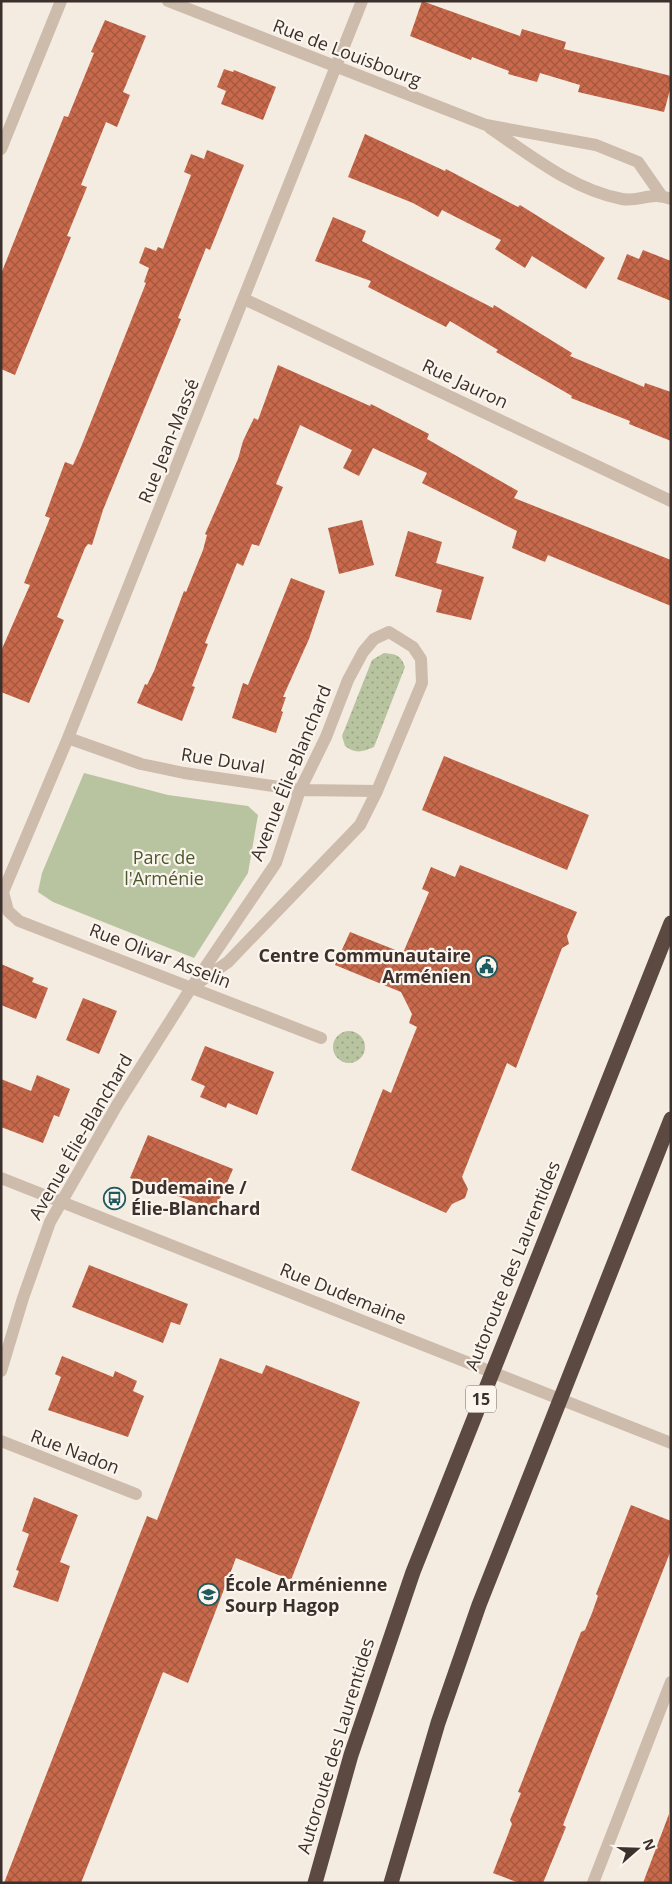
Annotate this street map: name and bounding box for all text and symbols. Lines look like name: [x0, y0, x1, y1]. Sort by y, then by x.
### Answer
street label: Rue de Louisbourg: [270, 13, 425, 92]
street label: Rue Jauron: [419, 353, 512, 413]
street label: Rue Jean-Massé: [132, 375, 204, 506]
street label: Avenue Élie-Blanchard: [244, 681, 336, 864]
street label: Rue Duval: [180, 742, 267, 778]
park label: Parc de l'Arménie: [124, 845, 204, 890]
street label: Rue Olivar Asselin: [86, 917, 235, 993]
place label: Centre Communautaire Arménien: [258, 943, 471, 988]
public building icon: Centre Communautaire Arménien: [475, 954, 499, 978]
street label: Avenue Élie-Blanchard: [23, 1049, 137, 1224]
street label: Autoroute des Laurentides: [459, 1157, 565, 1374]
place label: Dudemaine / Élie-Blanchard: [131, 1175, 260, 1220]
bus stop icon: Dudemaine / Élie-Blanchard: [103, 1186, 127, 1210]
street label: Rue Dudemaine: [277, 1257, 410, 1329]
road number: 15: [466, 1386, 496, 1412]
street label: Rue Nadon: [27, 1423, 123, 1479]
place label: École Arménienne Sourp Hagop: [225, 1572, 387, 1617]
school or university icon: École Arménienne Sourp Hagop: [197, 1583, 221, 1607]
street label: Autoroute des Laurentides: [291, 1635, 379, 1856]
north arrow: [612, 1824, 662, 1874]
text: N: [639, 1836, 661, 1853]

